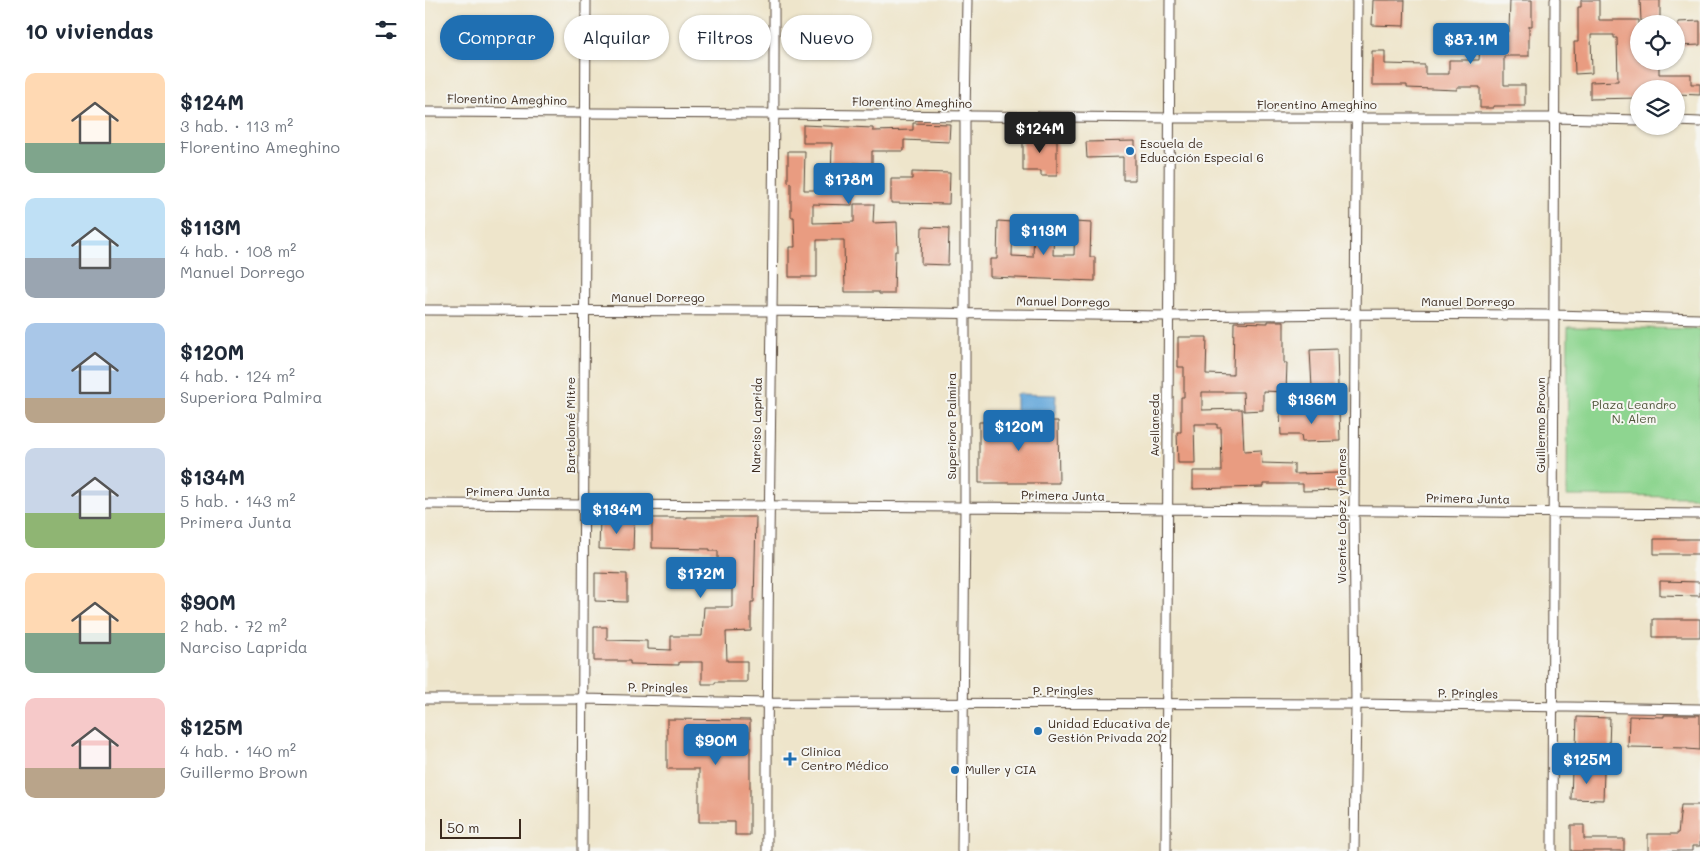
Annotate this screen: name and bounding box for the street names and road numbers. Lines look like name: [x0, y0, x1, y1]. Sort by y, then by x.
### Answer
street label: Florentino Ameghino: [447, 90, 567, 108]
street label: Florentino Ameghino: [852, 93, 972, 111]
street label: Florentino Ameghino: [1257, 96, 1377, 112]
street label: Manuel Dorrego: [611, 289, 705, 305]
street label: Manuel Dorrego: [1016, 292, 1110, 310]
street label: Manuel Dorrego: [1421, 293, 1515, 309]
street label: Superiora Palmira: [943, 373, 959, 479]
street label: Bartolomé Mitre: [562, 377, 578, 473]
street label: Narciso Laprida: [747, 377, 765, 473]
street label: Guillermo Brown: [1532, 377, 1548, 473]
street label: Avellaneda: [1146, 393, 1162, 457]
street label: Vicente López y Planes: [1333, 448, 1349, 584]
street label: Primera Junta: [466, 483, 550, 499]
street label: Primera Junta: [1021, 486, 1105, 504]
street label: Primera Junta: [1426, 489, 1510, 507]
street label: P. Pringles: [628, 678, 689, 696]
street label: P. Pringles: [1033, 682, 1093, 698]
street label: P. Pringles: [1438, 684, 1499, 702]

